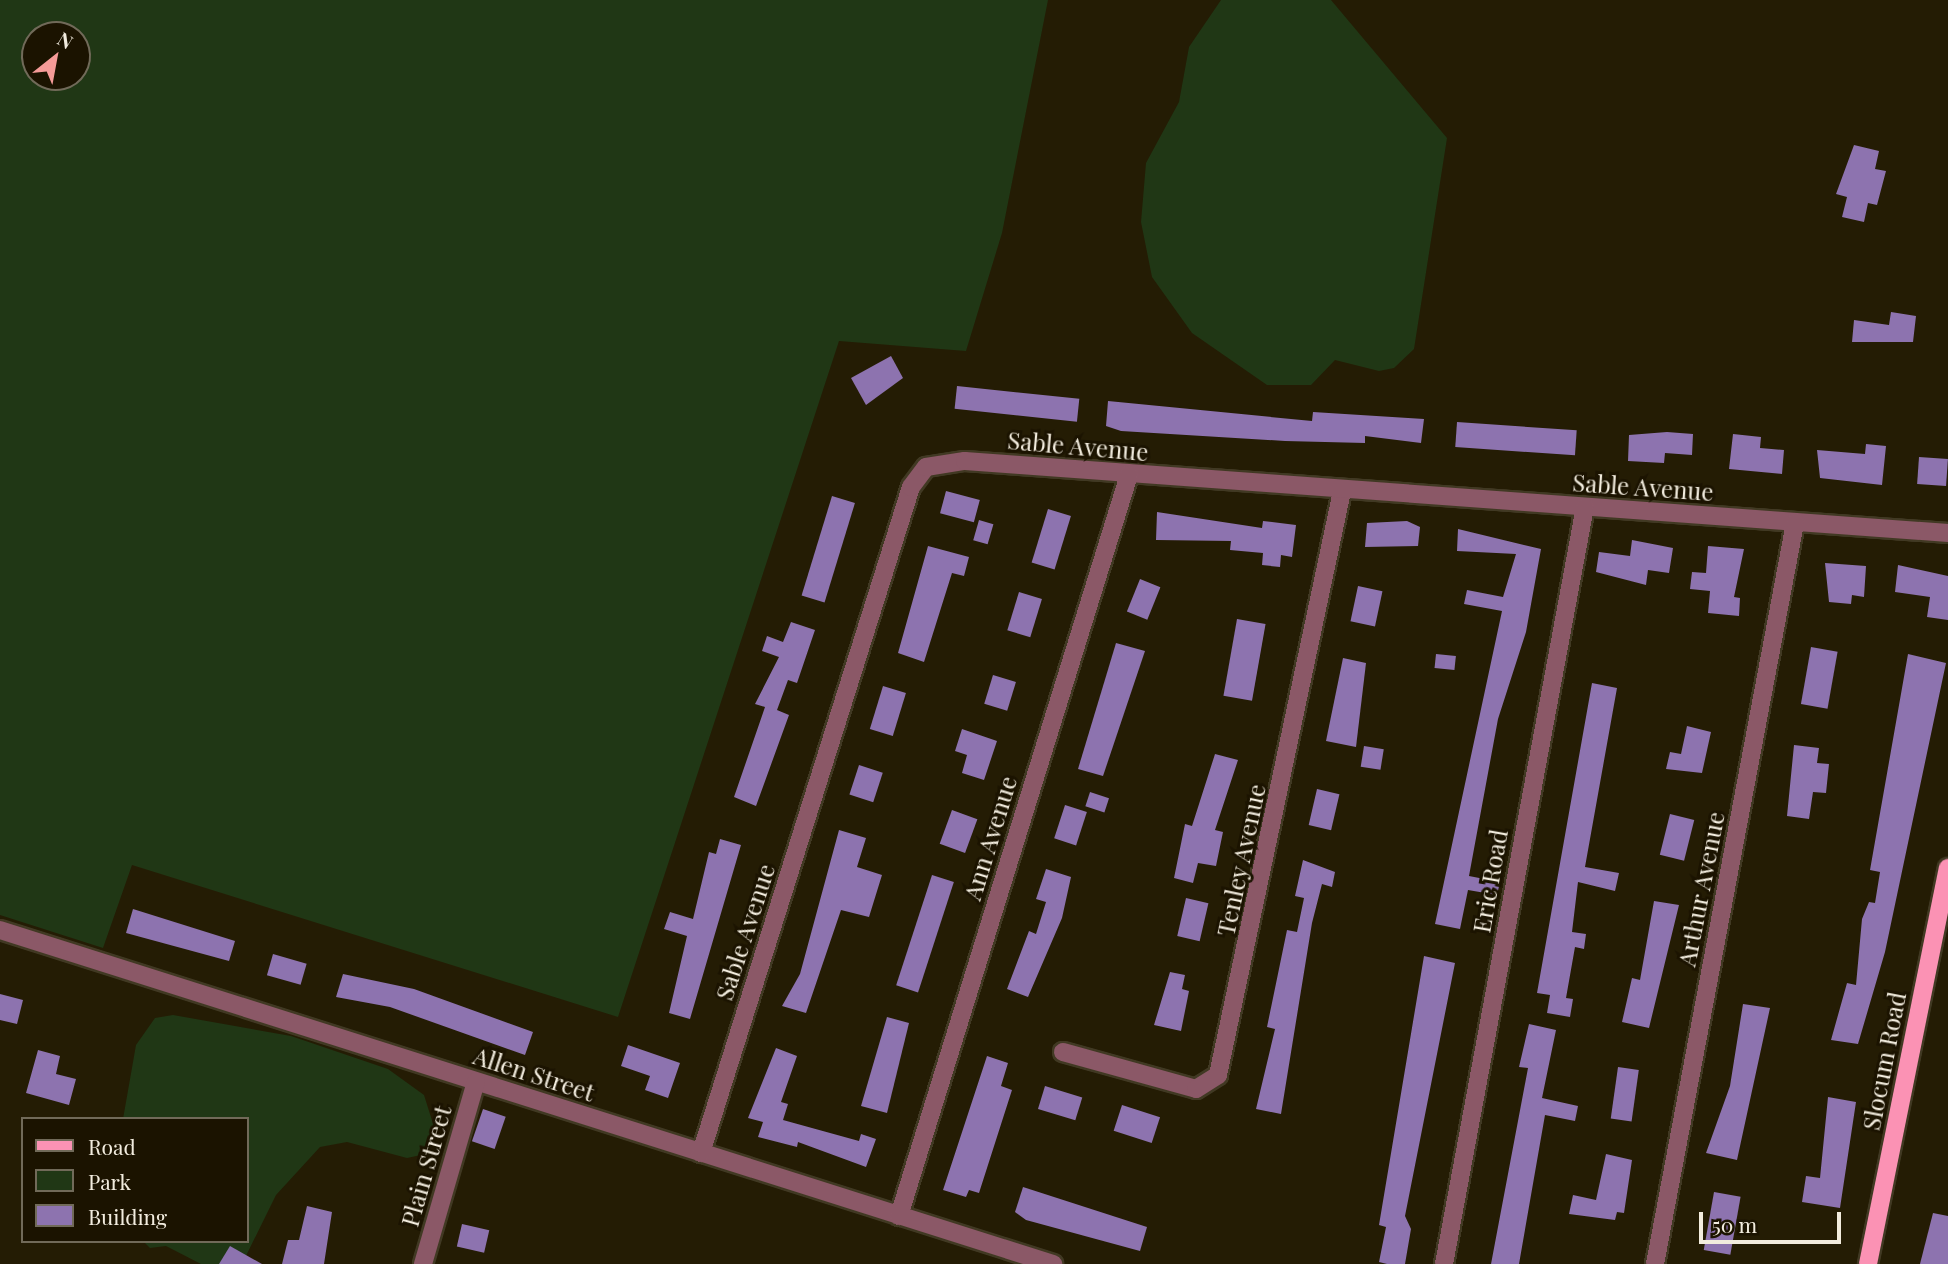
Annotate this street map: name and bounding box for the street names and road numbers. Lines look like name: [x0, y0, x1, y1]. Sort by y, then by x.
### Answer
street label: Sable Avenue: [1006, 425, 1150, 467]
street label: Sable Avenue: [1571, 468, 1715, 506]
street label: Ann Avenue: [957, 772, 1023, 904]
street label: Tenley Avenue: [1211, 781, 1271, 939]
street label: Arthur Avenue: [1672, 809, 1730, 969]
street label: Eric Road: [1467, 827, 1513, 935]
street label: Sable Avenue: [709, 860, 781, 1004]
street label: Slocum Road: [1856, 989, 1912, 1133]
street label: Allen Street: [470, 1041, 598, 1107]
street label: Plain Street: [395, 1102, 457, 1230]

